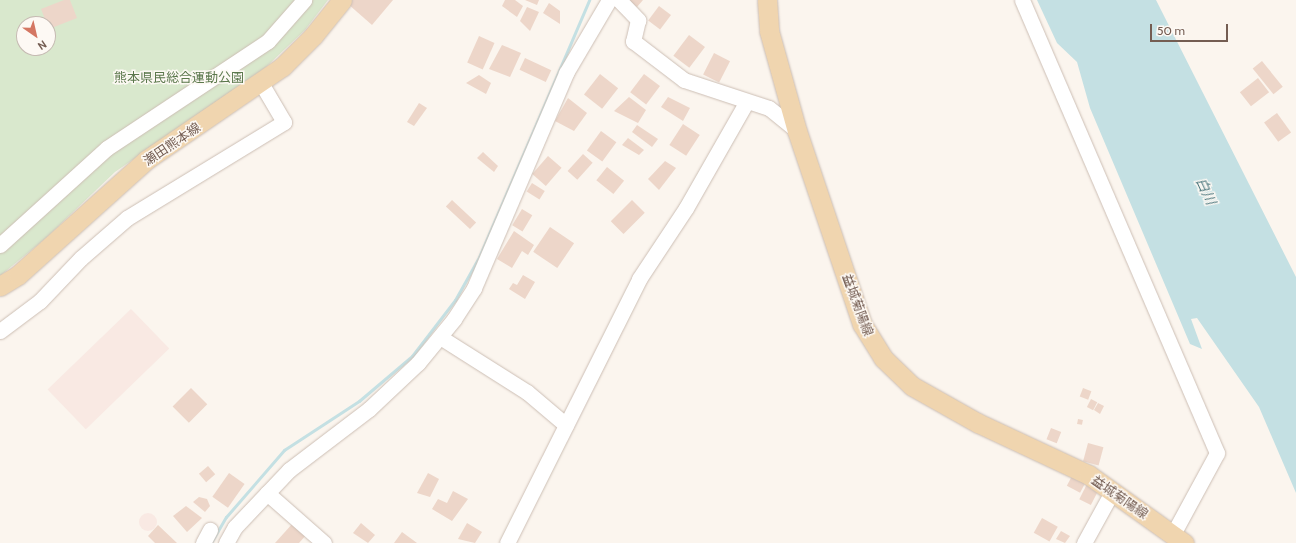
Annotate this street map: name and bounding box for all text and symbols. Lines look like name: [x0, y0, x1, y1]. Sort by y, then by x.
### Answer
north arrow: [16, 16, 56, 56]
scale bar: [1152, 16, 1230, 42]
text: 50 m: [1157, 23, 1185, 38]
text: N: [35, 37, 49, 53]
park label: 熊本県民総合運動公園: [114, 69, 244, 85]
street label: 瀬田熊本線: [141, 119, 203, 169]
water label: 白川: [1192, 175, 1220, 207]
street label: 益城菊陽線: [840, 272, 876, 338]
street label: 益城菊陽線: [1089, 472, 1151, 522]

